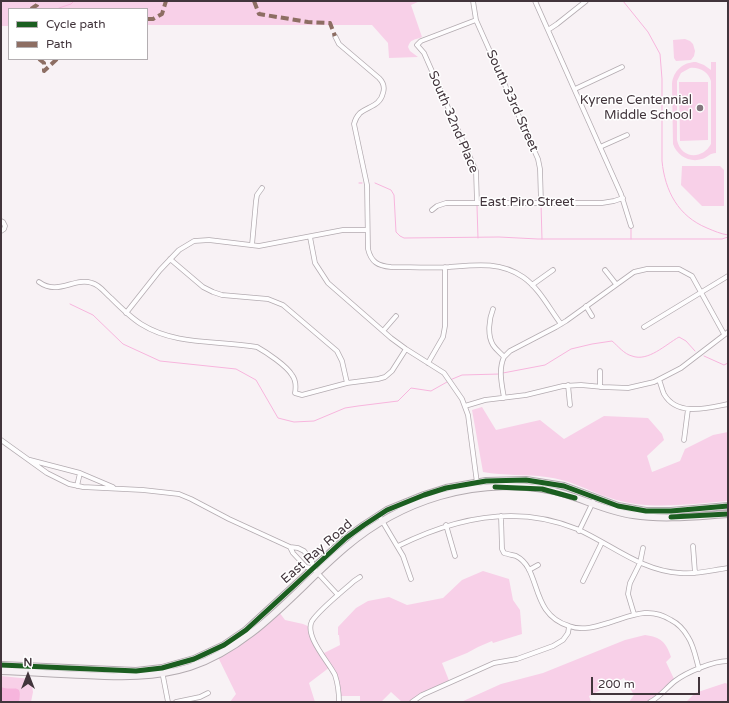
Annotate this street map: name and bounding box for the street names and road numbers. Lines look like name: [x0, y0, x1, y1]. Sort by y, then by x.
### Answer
street label: South 33rd Street: [483, 48, 541, 154]
street label: South 32nd Place: [424, 69, 482, 175]
street label: East Piro Street: [479, 195, 575, 211]
street label: East Ray Road: [278, 517, 356, 587]

